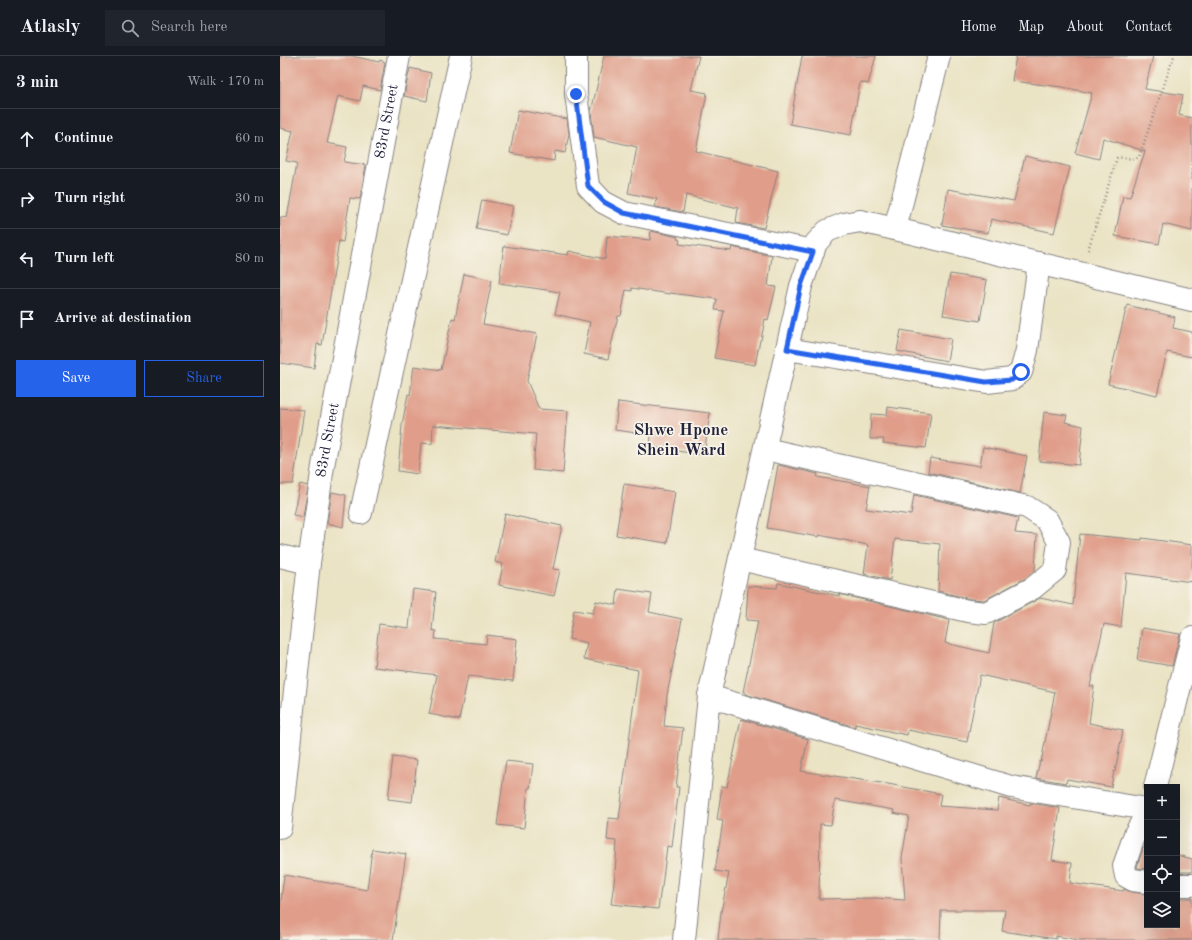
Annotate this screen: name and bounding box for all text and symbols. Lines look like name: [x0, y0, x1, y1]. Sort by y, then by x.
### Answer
search box: [105, 10, 385, 46]
icon: search: [119, 17, 141, 39]
text: Atlasly: [20, 18, 81, 37]
text: Search here: [151, 20, 228, 35]
text: Home: [961, 20, 996, 34]
text: Map: [1018, 20, 1044, 34]
text: About: [1066, 20, 1103, 34]
text: Contact: [1125, 20, 1172, 34]
text: 3 min: [16, 74, 59, 91]
text: Walk · 170 m: [187, 75, 264, 88]
street label: 83rd Street: [373, 83, 401, 160]
route end: [567, 85, 585, 103]
icon: ahead: [16, 128, 38, 150]
text: Continue: [54, 131, 113, 146]
text: 60 m: [235, 132, 264, 145]
icon: right: [16, 188, 38, 210]
text: Turn right: [54, 191, 125, 206]
text: 30 m: [235, 192, 264, 205]
icon: left: [16, 248, 38, 270]
text: Turn left: [54, 251, 114, 266]
text: 80 m: [235, 252, 264, 265]
icon: arrive: [16, 308, 38, 330]
text: Arrive at destination: [54, 311, 192, 326]
button: Save: [16, 360, 136, 397]
button: Share: [144, 360, 264, 397]
route start: [1012, 363, 1030, 381]
street label: 83rd Street: [314, 402, 342, 478]
district label: Shwe Hpone Shein Ward: [634, 422, 728, 459]
map controls: [1144, 784, 1180, 928]
button: +: [1144, 784, 1180, 820]
button: −: [1144, 820, 1180, 856]
button: locate: [1144, 856, 1180, 892]
button: layers: [1144, 892, 1180, 928]

